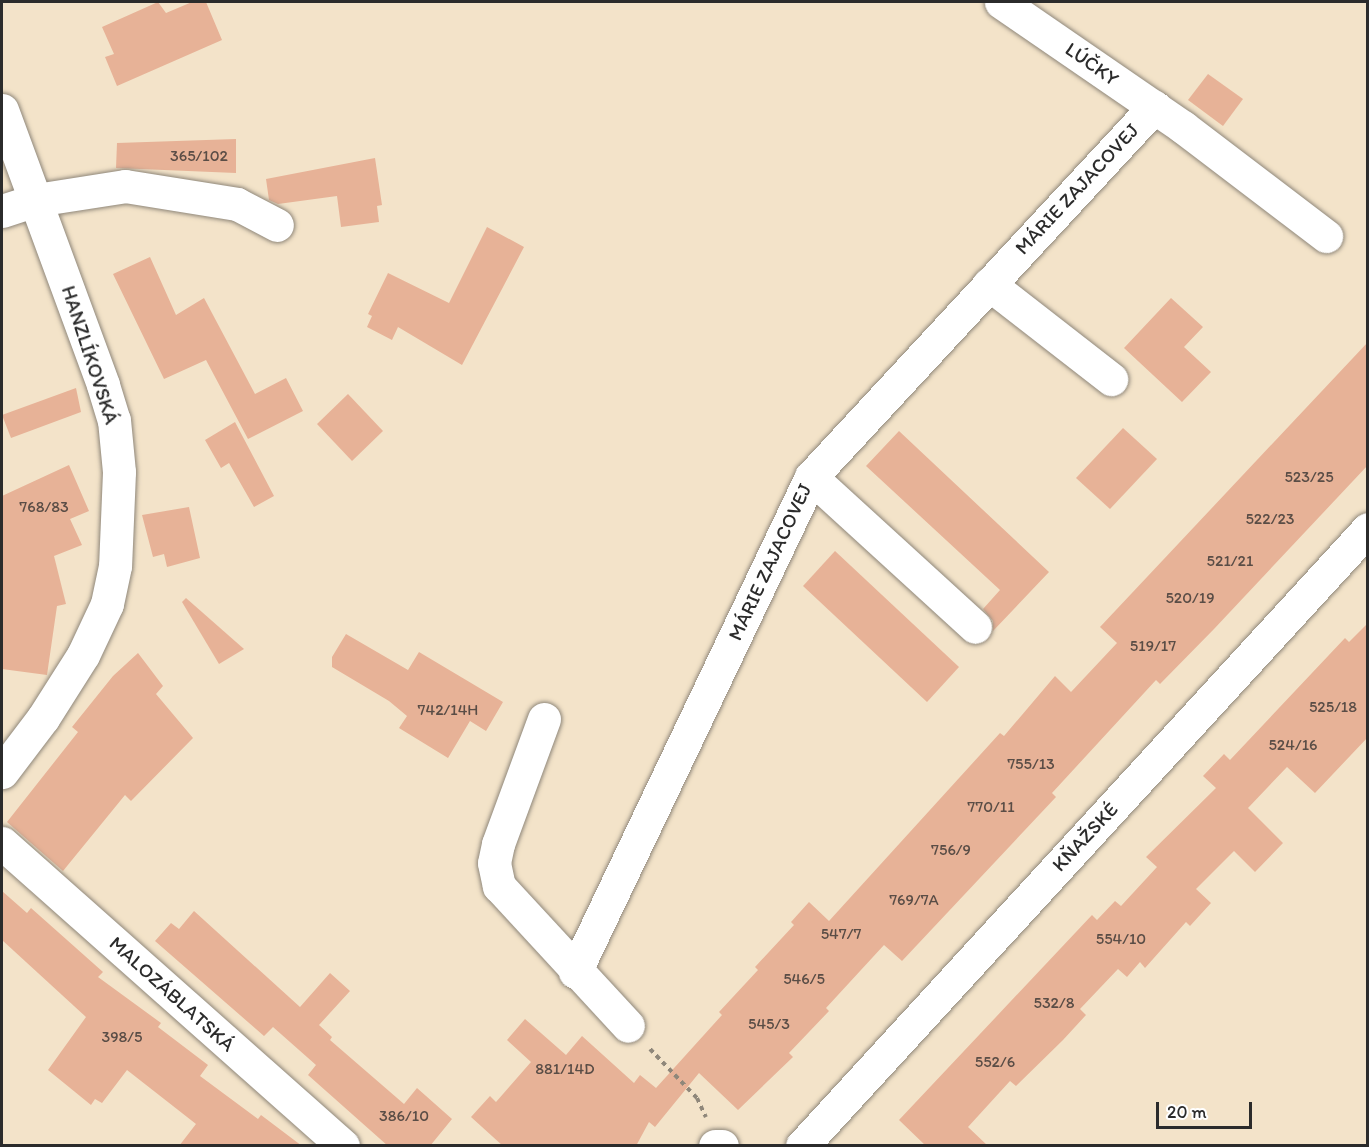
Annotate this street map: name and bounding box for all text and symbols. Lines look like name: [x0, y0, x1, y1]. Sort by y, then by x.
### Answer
street label: LÚČKY: [1061, 37, 1123, 91]
street label: MÁRIE ZAJACOVEJ: [1010, 119, 1144, 259]
house number: 365/102: [170, 146, 228, 166]
street label: HANZLÍKOVSKÁ: [56, 283, 124, 427]
house number: 523/25: [1284, 467, 1334, 487]
street label: MÁRIE ZAJACOVEJ: [723, 480, 817, 644]
house number: 768/83: [19, 497, 69, 517]
house number: 522/23: [1245, 509, 1295, 529]
house number: 521/21: [1207, 551, 1253, 571]
house number: 520/19: [1165, 588, 1215, 608]
house number: 519/17: [1130, 636, 1176, 656]
house number: 525/18: [1309, 697, 1357, 717]
house number: 742/14H: [418, 700, 478, 720]
house number: 524/16: [1268, 735, 1318, 755]
house number: 755/13: [1007, 754, 1055, 774]
house number: 770/11: [967, 797, 1015, 817]
street label: KŇAŽSKÉ: [1047, 798, 1123, 876]
house number: 756/9: [931, 840, 971, 860]
house number: 769/7A: [889, 890, 939, 910]
house number: 547/7: [821, 924, 861, 944]
house number: 554/10: [1096, 929, 1146, 949]
street label: MALOZÁBLATSKÁ: [104, 931, 240, 1057]
house number: 546/5: [783, 969, 825, 989]
house number: 532/8: [1033, 993, 1075, 1013]
house number: 545/3: [748, 1014, 790, 1034]
house number: 398/5: [102, 1027, 142, 1047]
house number: 552/6: [975, 1052, 1015, 1072]
house number: 881/14D: [535, 1059, 595, 1079]
scale bar: [1159, 1090, 1255, 1128]
text: 20 m: [1167, 1101, 1207, 1123]
house number: 386/10: [379, 1106, 429, 1126]

